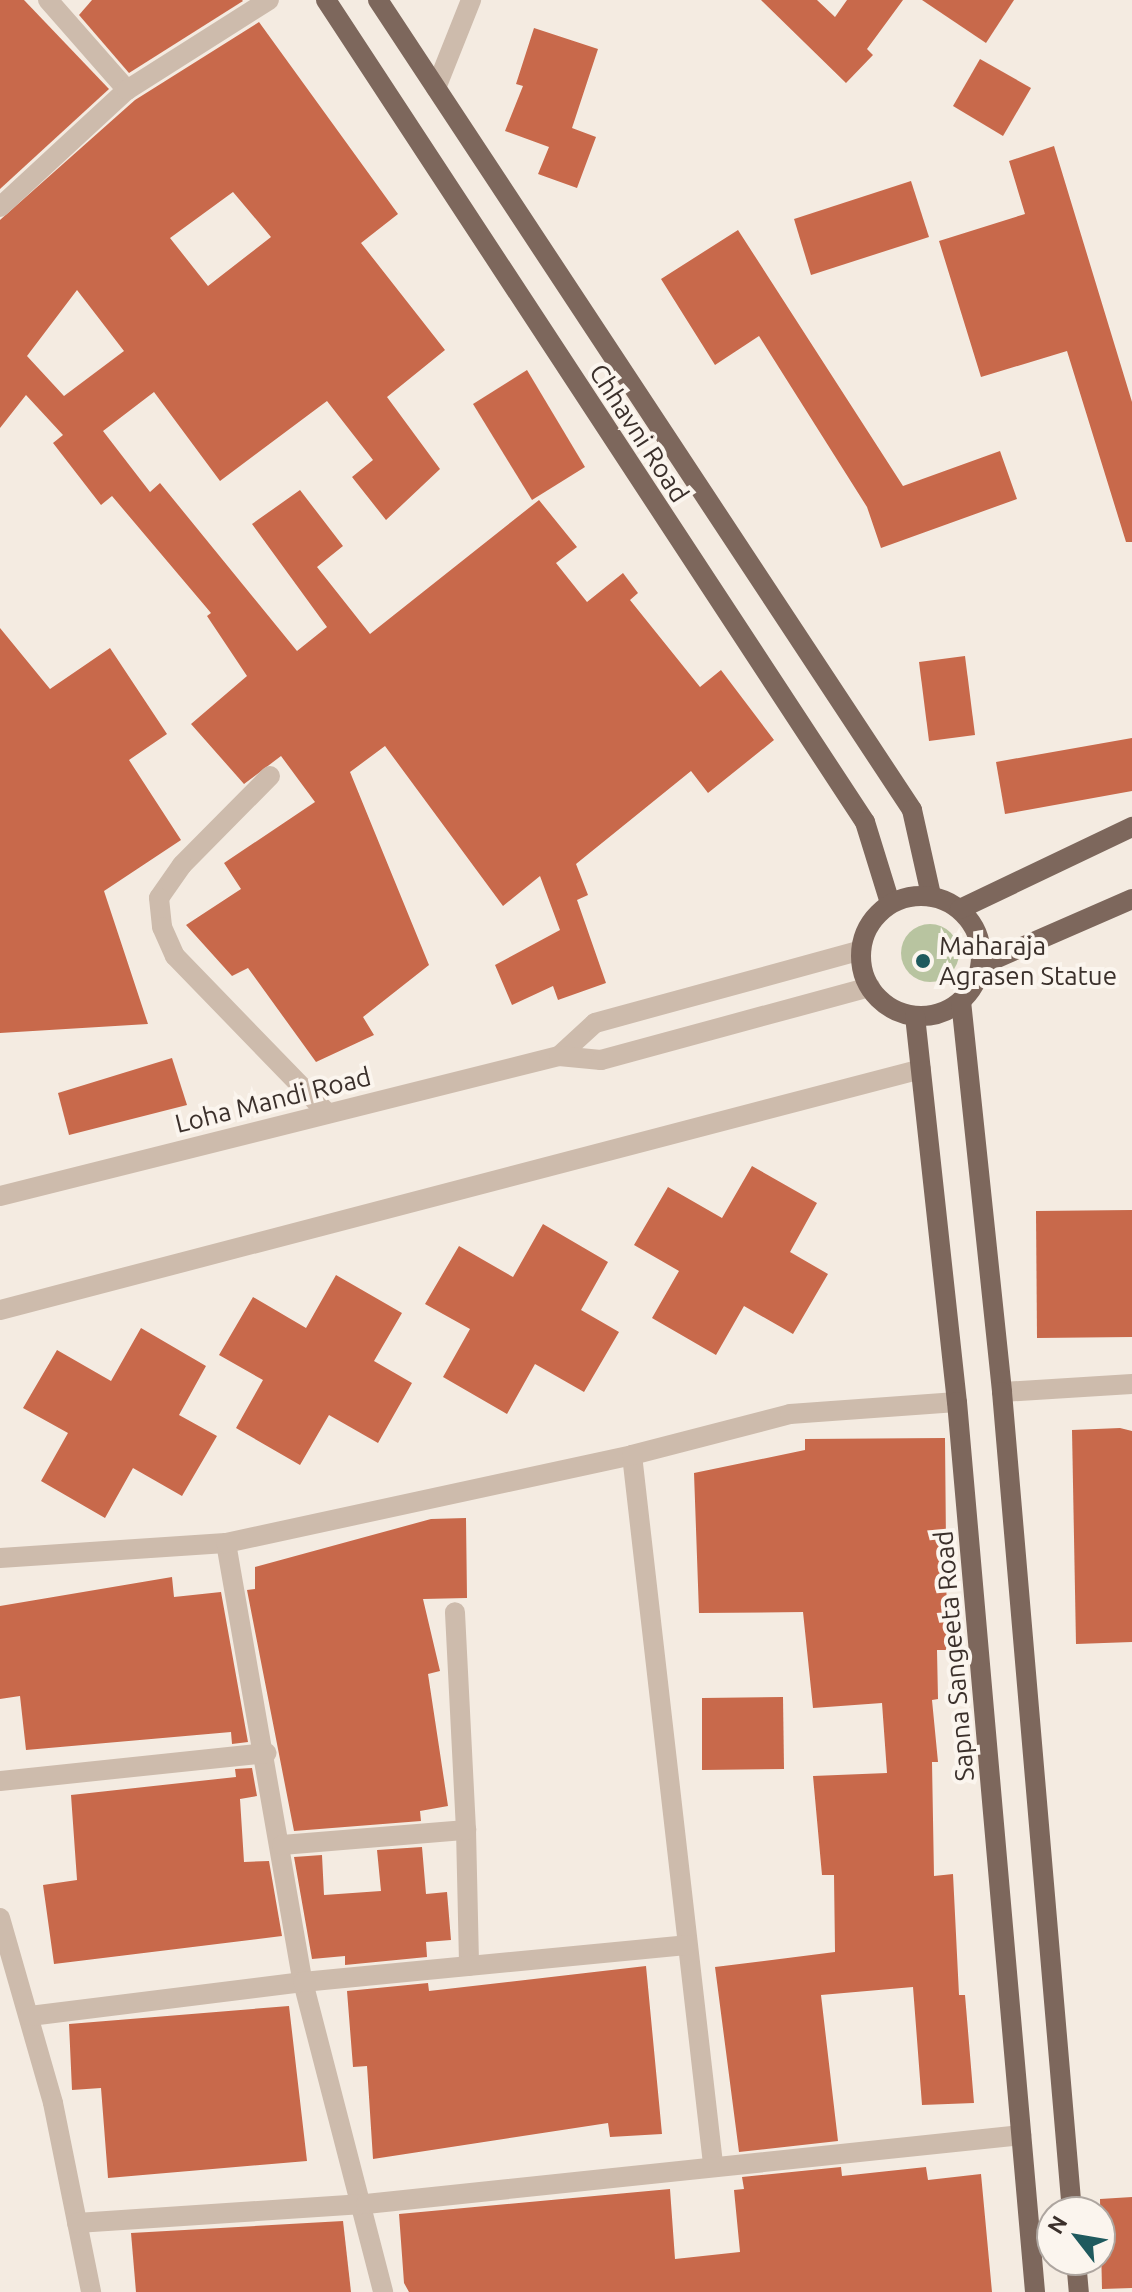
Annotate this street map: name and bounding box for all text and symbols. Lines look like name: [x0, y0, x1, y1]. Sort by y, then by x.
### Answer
street label: Chhavni Road: [583, 358, 695, 508]
place label: Maharaja Agrasen Statue: [939, 930, 1117, 992]
marker: Maharaja Agrasen Statue: [914, 952, 932, 970]
street label: Loha Mandi Road: [172, 1061, 374, 1139]
street label: Sapna Sangeeta Road: [928, 1529, 980, 1783]
north arrow: [1036, 2196, 1116, 2276]
text: N: [1042, 2211, 1072, 2238]

